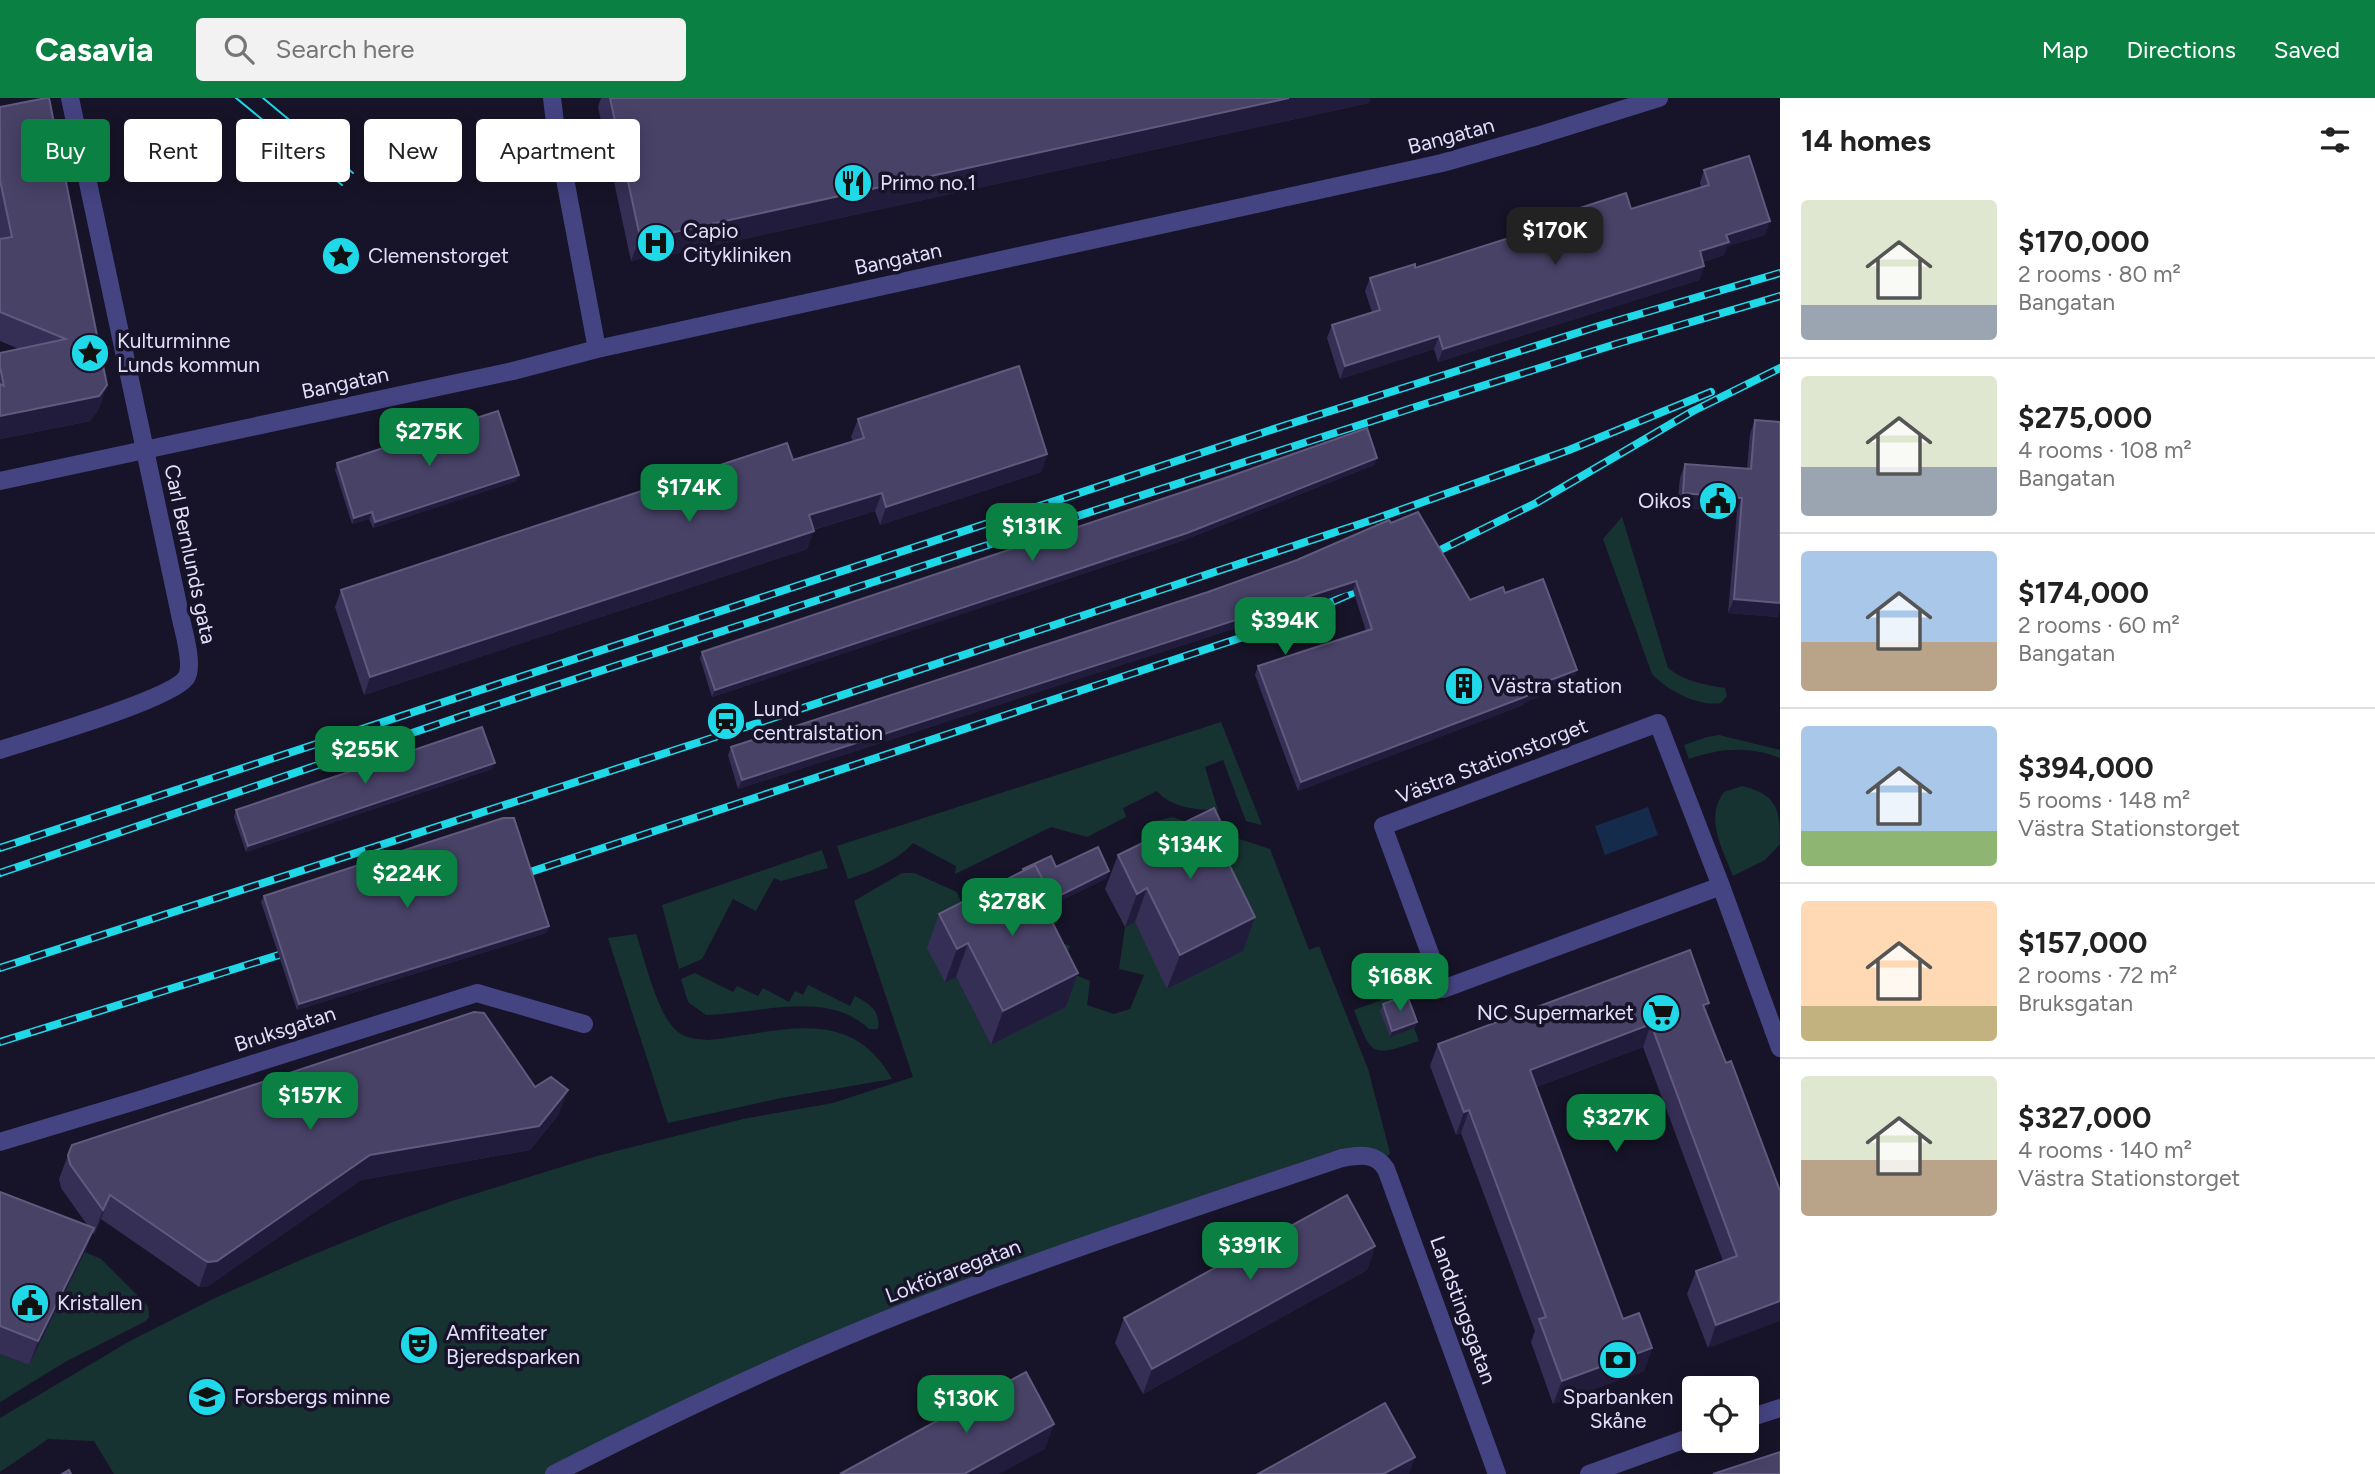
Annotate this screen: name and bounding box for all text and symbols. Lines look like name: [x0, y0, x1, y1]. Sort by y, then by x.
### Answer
search box: [196, 18, 686, 81]
text: Casavia: [35, 30, 154, 69]
icon: search: [220, 30, 258, 68]
text: Search here: [276, 33, 415, 65]
text: Map: [2042, 35, 2088, 64]
text: Directions: [2126, 35, 2236, 64]
text: Saved: [2274, 35, 2340, 64]
street label: Bangatan: [1405, 112, 1497, 159]
chip: Buy: [21, 119, 110, 182]
chip: Rent: [124, 119, 222, 182]
chip: Filters: [236, 119, 350, 182]
chip: New: [364, 119, 462, 182]
chip: Apartment: [476, 119, 640, 182]
icon: filters: [2316, 121, 2354, 159]
text: 14 homes: [1801, 122, 1931, 159]
restaurant icon: Primo no.1: [832, 162, 874, 204]
place label: Primo no.1: [880, 170, 976, 195]
pin: $170K: [1506, 208, 1604, 267]
text: $170K: [1522, 216, 1588, 244]
place label: Capio Citykliniken: [683, 218, 791, 267]
hospital icon: Capio Citykliniken: [635, 222, 677, 264]
text: $170,000: [2018, 223, 2149, 260]
icon: home: [1857, 228, 1941, 312]
place icon: Clemenstorget: [320, 235, 362, 277]
street label: Bangatan: [852, 237, 944, 280]
place label: Clemenstorget: [368, 243, 509, 268]
text: 2 rooms · 80 m²: [2018, 260, 2181, 288]
text: Bangatan: [2018, 288, 2115, 316]
place label: Kulturminne Lunds kommun: [117, 328, 260, 377]
place icon: Kulturminne Lunds kommun: [69, 332, 111, 374]
street label: Bangatan: [299, 361, 391, 404]
text: $275,000: [2018, 399, 2152, 436]
icon: home: [1857, 404, 1941, 488]
pin: $275K: [380, 408, 478, 468]
text: $275K: [395, 417, 463, 445]
text: 4 rooms · 108 m²: [2018, 436, 2192, 464]
street label: Carl Bernlunds gata: [159, 462, 222, 646]
pin: $174K: [640, 464, 738, 524]
text: Bangatan: [2018, 464, 2115, 492]
text: $174K: [656, 473, 722, 501]
public building icon: Oikos: [1697, 480, 1739, 522]
place label: Oikos: [1638, 488, 1691, 513]
pin: $131K: [983, 504, 1081, 563]
text: $131K: [1002, 512, 1062, 540]
text: $174,000: [2018, 574, 2149, 611]
icon: home: [1857, 579, 1941, 663]
pin: $394K: [1236, 598, 1334, 657]
text: $394K: [1251, 606, 1319, 634]
text: 2 rooms · 60 m²: [2018, 611, 2180, 639]
text: Bangatan: [2018, 639, 2115, 667]
building icon: Västra station: [1443, 665, 1485, 707]
place label: Västra station: [1491, 673, 1622, 698]
place label: Lund centralstation: [753, 696, 883, 745]
station icon: Lund centralstation: [705, 700, 747, 742]
street label: Västra Stationstorget: [1393, 712, 1591, 809]
pin: $255K: [316, 726, 414, 786]
text: $255K: [331, 735, 399, 763]
text: $394,000: [2018, 749, 2154, 786]
icon: home: [1857, 754, 1941, 838]
text: 5 rooms · 148 m²: [2018, 786, 2190, 814]
text: Västra Stationstorget: [2018, 814, 2240, 842]
pin: $134K: [1141, 822, 1239, 881]
text: $134K: [1157, 830, 1223, 858]
pin: $224K: [358, 850, 456, 910]
text: $224K: [372, 859, 442, 887]
pin: $278K: [963, 878, 1061, 938]
text: $278K: [978, 887, 1046, 915]
text: $157,000: [2018, 924, 2147, 961]
icon: home: [1857, 929, 1941, 1013]
pin: $168K: [1351, 954, 1449, 1013]
text: 2 rooms · 72 m²: [2018, 961, 2177, 989]
text: $168K: [1367, 962, 1433, 990]
text: Bruksgatan: [2018, 989, 2133, 1017]
supermarket icon: NC Supermarket: [1640, 992, 1682, 1034]
street label: Bruksgatan: [231, 1000, 339, 1057]
place label: NC Supermarket: [1477, 1000, 1634, 1025]
pin: $157K: [261, 1072, 359, 1132]
text: $157K: [278, 1081, 342, 1109]
pin: $327K: [1567, 1094, 1665, 1154]
text: $327,000: [2018, 1099, 2151, 1136]
text: $327K: [1583, 1103, 1649, 1131]
icon: home: [1857, 1104, 1941, 1188]
text: 4 rooms · 140 m²: [2018, 1136, 2192, 1164]
text: Västra Stationstorget: [2018, 1164, 2240, 1192]
pin: $391K: [1201, 1222, 1299, 1282]
text: $391K: [1218, 1231, 1282, 1259]
street label: Lokföraregatan: [882, 1233, 1024, 1308]
street label: Landstingsgatan: [1425, 1233, 1502, 1387]
public building icon: Kristallen: [9, 1282, 51, 1324]
place label: Kristallen: [57, 1290, 143, 1315]
place label: Amfiteater Bjeredsparken: [446, 1320, 580, 1369]
theatre icon: Amfiteater Bjeredsparken: [398, 1324, 440, 1366]
bank icon: Sparbanken Skåne: [1597, 1339, 1639, 1381]
school or university icon: Forsbergs minne: [186, 1376, 228, 1418]
pin: $130K: [917, 1376, 1015, 1435]
map controls: [1682, 1376, 1759, 1453]
button: locate: [1682, 1376, 1759, 1453]
place label: Forsbergs minne: [234, 1384, 390, 1409]
text: $130K: [933, 1384, 999, 1412]
place label: Sparbanken Skåne: [1563, 1384, 1674, 1433]

